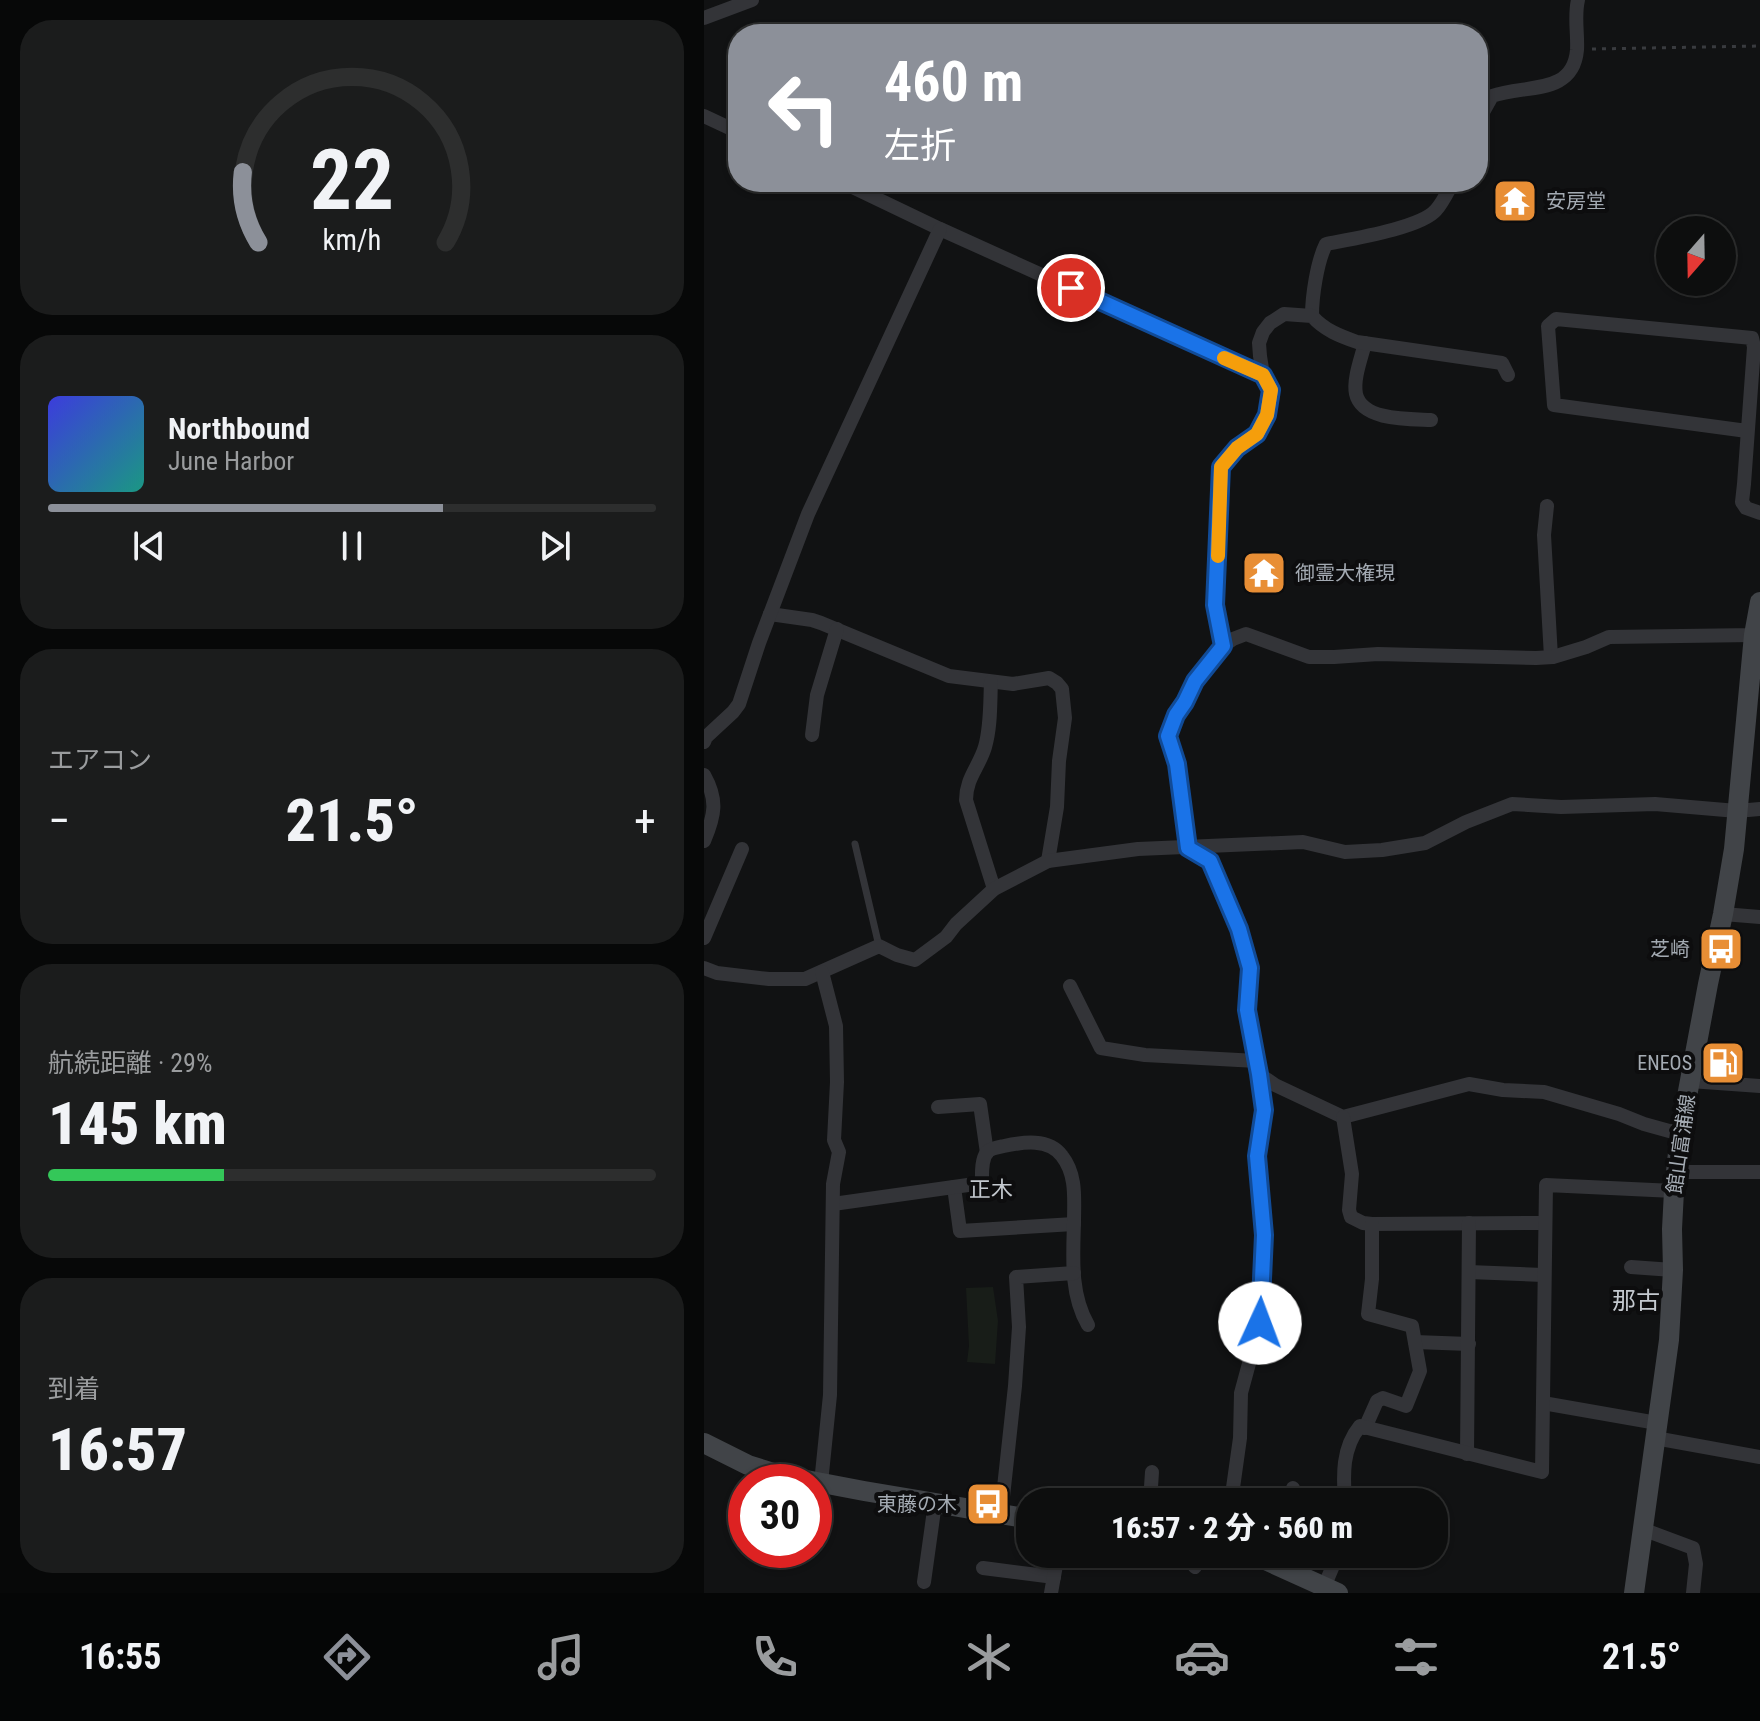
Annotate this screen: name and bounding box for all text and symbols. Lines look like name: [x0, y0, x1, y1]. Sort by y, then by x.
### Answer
text: 460 m: [884, 49, 1023, 115]
icon: left: [752, 56, 856, 160]
text: 左折: [884, 125, 956, 167]
text: 22: [310, 132, 394, 229]
temple icon: 安房堂: [1491, 177, 1539, 225]
place label: 安房堂: [1546, 189, 1606, 213]
north arrow: [1656, 216, 1736, 296]
map controls: [1656, 216, 1736, 296]
text: km/h: [323, 223, 381, 257]
pin: [1037, 254, 1105, 322]
icon: arrive: [1049, 266, 1093, 310]
text: Northbound: [168, 411, 310, 446]
text: June Harbor: [168, 446, 294, 476]
icon: previous: [127, 524, 171, 568]
icon: pause: [330, 524, 374, 568]
icon: next: [533, 524, 577, 568]
temple icon: 御霊大権現: [1240, 549, 1288, 597]
place label: 御霊大権現: [1295, 561, 1395, 585]
text: エアコン: [48, 745, 152, 775]
text: 21.5°: [286, 785, 419, 856]
text: −: [48, 795, 70, 847]
text: +: [634, 795, 656, 847]
bus stop icon: 芝崎: [1697, 925, 1745, 973]
place label: 芝崎: [1650, 937, 1690, 961]
fuel station icon: ENEOS: [1699, 1039, 1747, 1087]
text: 航続距離 · 29%: [48, 1048, 212, 1078]
place label: ENEOS: [1637, 1051, 1692, 1075]
text: 145 km: [48, 1088, 227, 1159]
street label: 館山富浦線: [1662, 1093, 1700, 1195]
district label: 正木: [969, 1177, 1013, 1202]
position arrow: [1218, 1281, 1302, 1365]
district label: 那古: [1612, 1287, 1660, 1315]
text: 到着: [48, 1374, 100, 1404]
text: 16:57: [48, 1414, 187, 1485]
speed limit sign: 30: [728, 1464, 832, 1568]
bus stop icon: 東藤の木: [964, 1480, 1012, 1528]
place label: 東藤の木: [877, 1492, 957, 1516]
text: 16:57 · 2 分 · 560 m: [1111, 1510, 1353, 1545]
icon: directions: [319, 1629, 375, 1685]
icon: music: [533, 1629, 589, 1685]
icon: phone: [747, 1629, 803, 1685]
icon: climate: [961, 1629, 1017, 1685]
icon: car: [1174, 1629, 1230, 1685]
icon: filters: [1388, 1629, 1444, 1685]
text: 16:55: [79, 1636, 162, 1678]
text: 21.5°: [1602, 1636, 1681, 1678]

